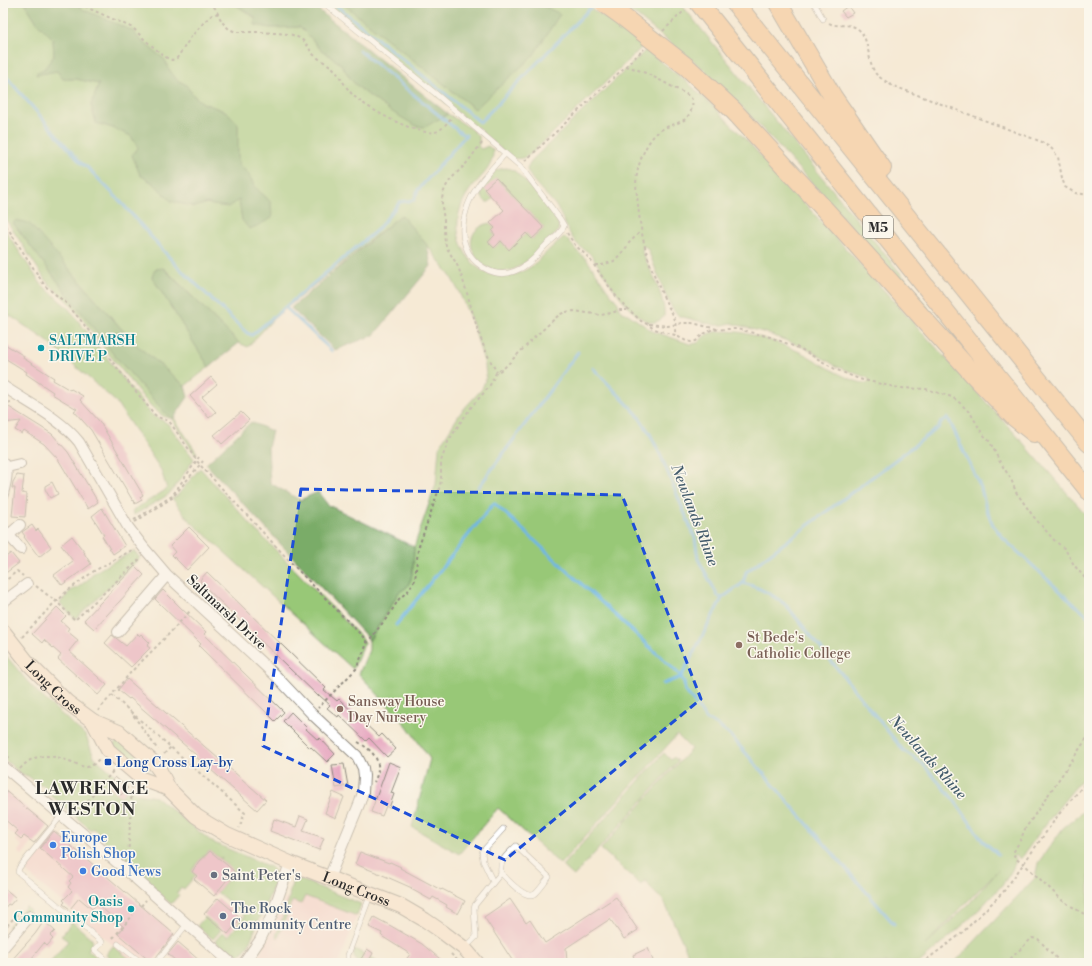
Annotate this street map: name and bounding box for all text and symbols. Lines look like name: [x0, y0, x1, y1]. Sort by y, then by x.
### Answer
road number: M5: [863, 216, 893, 238]
place label: SALTMARSH DRIVE P: [49, 332, 137, 366]
marker: SALTMARSH DRIVE P: [36, 343, 46, 353]
water label: Newlands Rhine: [666, 461, 723, 569]
street label: Saltmarsh Drive: [183, 571, 270, 654]
place label: St Bede's Catholic College: [747, 629, 851, 663]
marker: St Bede's Catholic College: [734, 640, 744, 650]
street label: Long Cross: [21, 657, 85, 719]
place label: Sansway House Day Nursery: [348, 693, 445, 727]
marker: Sansway House Day Nursery: [335, 704, 345, 714]
water label: Newlands Rhine: [884, 710, 971, 804]
place label: Long Cross Lay-by: [116, 754, 233, 772]
marker: Long Cross Lay-by: [103, 757, 113, 767]
district label: LAWRENCE WESTON: [35, 777, 149, 821]
place label: Europe Polish Shop: [61, 829, 136, 863]
marker: Europe Polish Shop: [48, 840, 58, 850]
place label: Good News: [91, 863, 161, 881]
marker: Good News: [78, 866, 88, 876]
place label: Saint Peter's: [222, 867, 301, 885]
street label: Long Cross: [320, 868, 393, 911]
marker: Saint Peter's: [209, 870, 219, 880]
place label: Oasis Community Shop: [13, 893, 123, 927]
place label: The Rock Community Centre: [231, 900, 351, 934]
marker: Oasis Community Shop: [126, 904, 136, 914]
marker: The Rock Community Centre: [218, 911, 228, 921]

